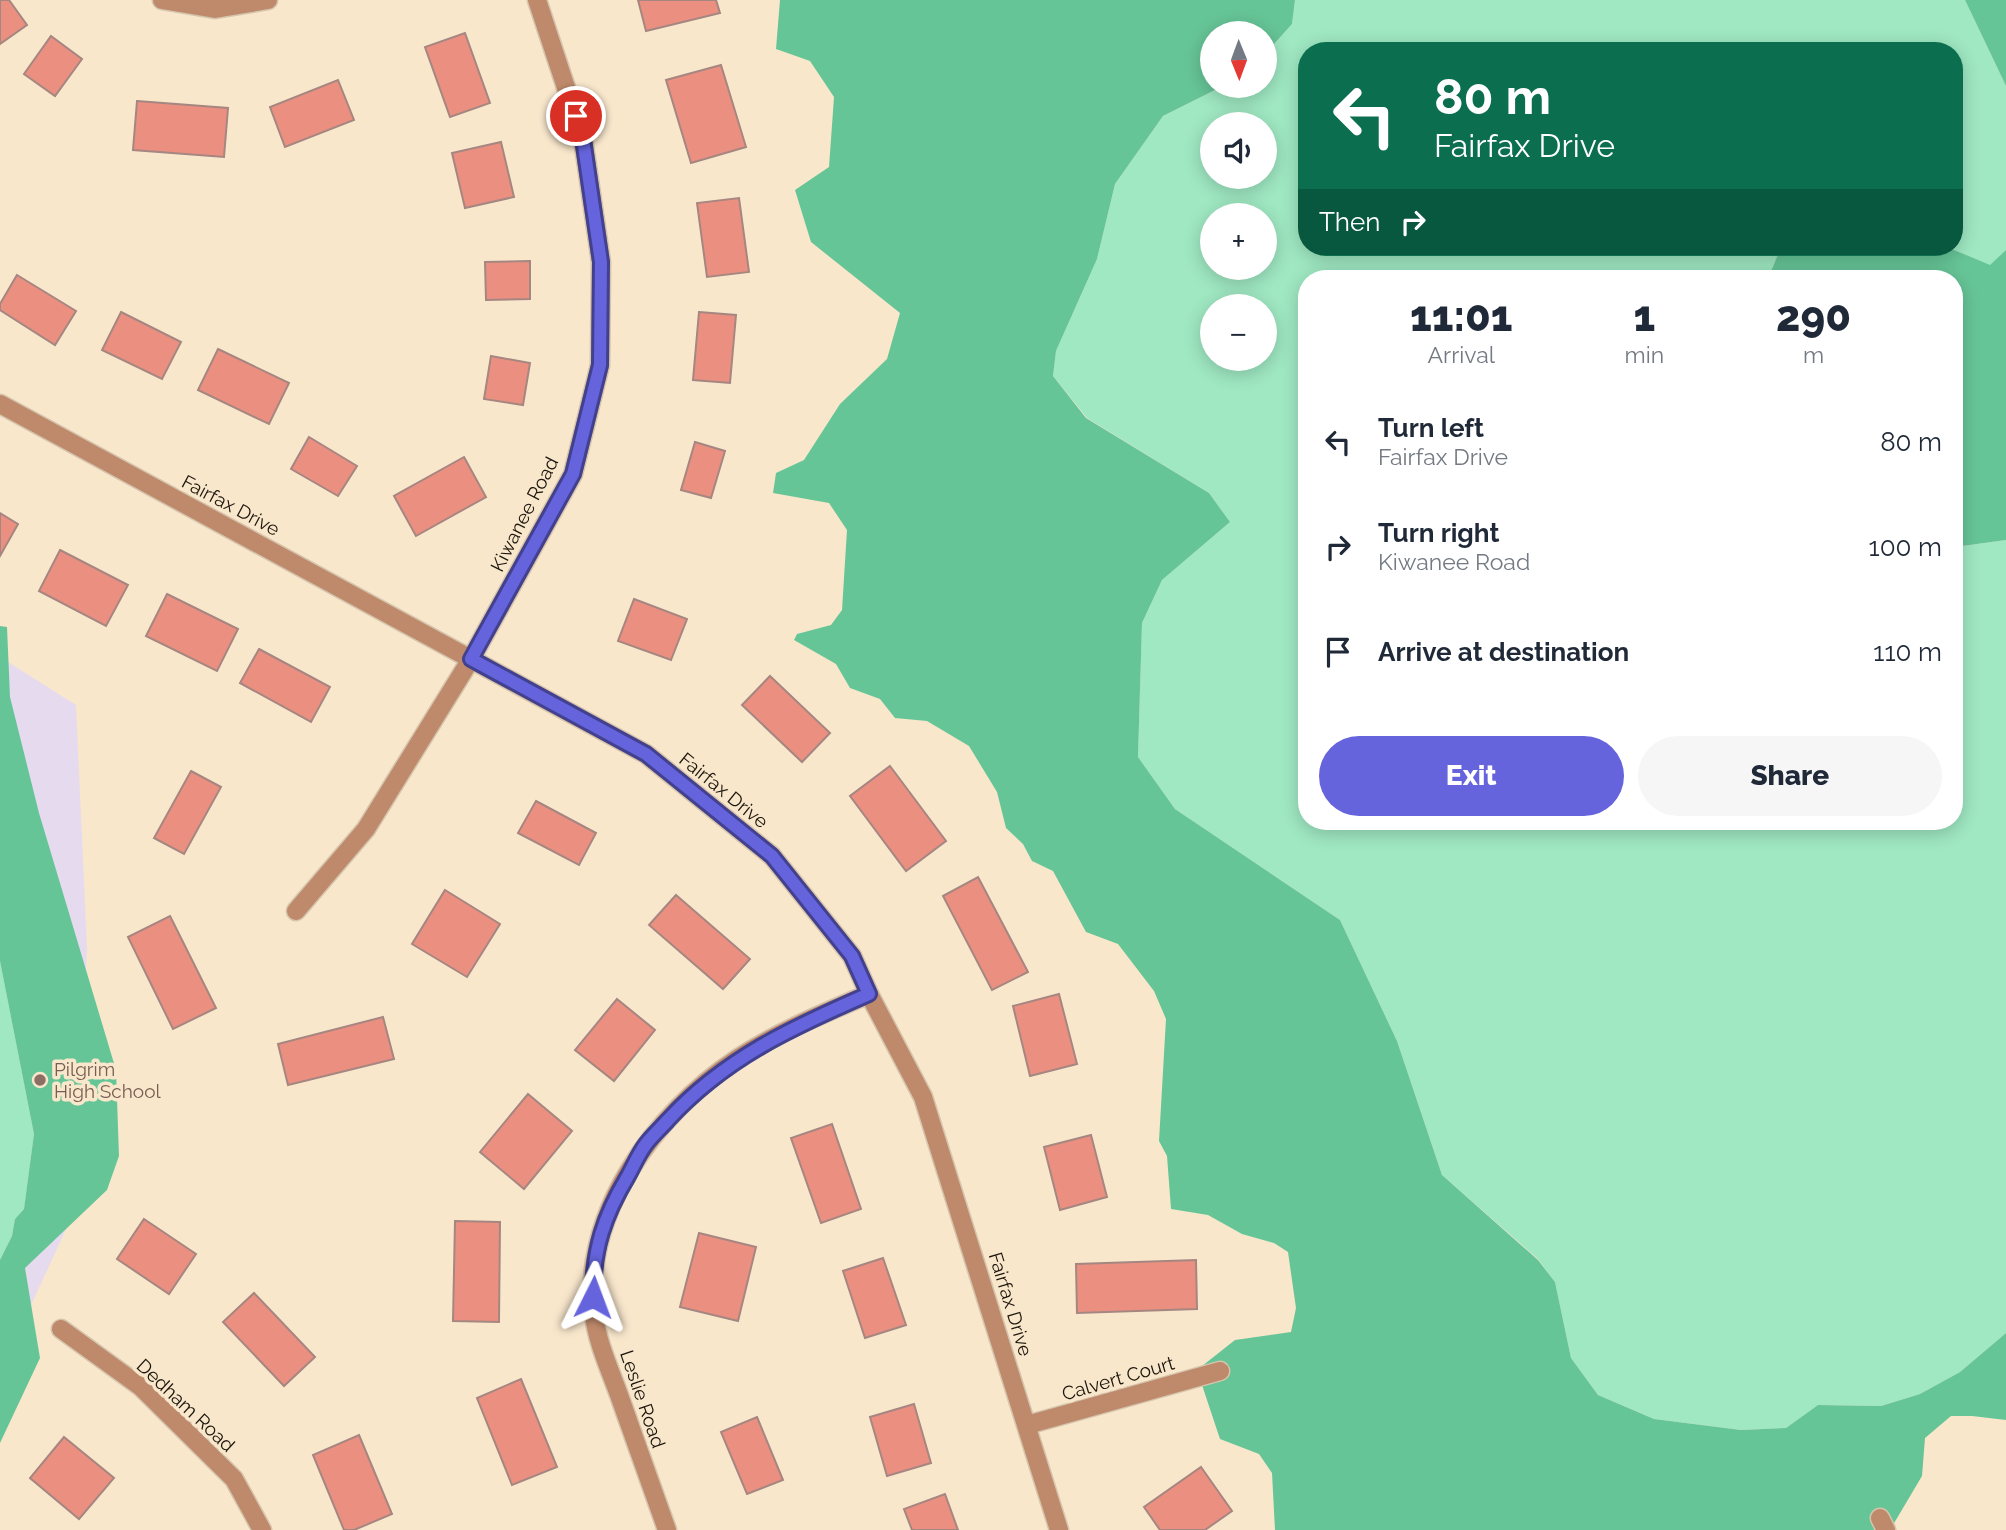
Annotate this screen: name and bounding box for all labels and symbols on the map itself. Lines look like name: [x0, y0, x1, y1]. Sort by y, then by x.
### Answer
north arrow: [1200, 21, 1278, 98]
pin: [546, 86, 606, 146]
street label: Kiwanee Road: [486, 453, 562, 575]
street label: Fairfax Drive: [178, 470, 284, 540]
street label: Fairfax Drive: [675, 748, 773, 832]
place label: Pilgrim High School: [54, 1058, 161, 1102]
marker: Pilgrim High School: [32, 1072, 48, 1088]
street label: Fairfax Drive: [985, 1249, 1037, 1359]
position arrow: [556, 1260, 630, 1334]
street label: Leslie Road: [616, 1347, 670, 1451]
street label: Calvert Court: [1059, 1351, 1177, 1405]
street label: Dedham Road: [132, 1354, 240, 1456]

